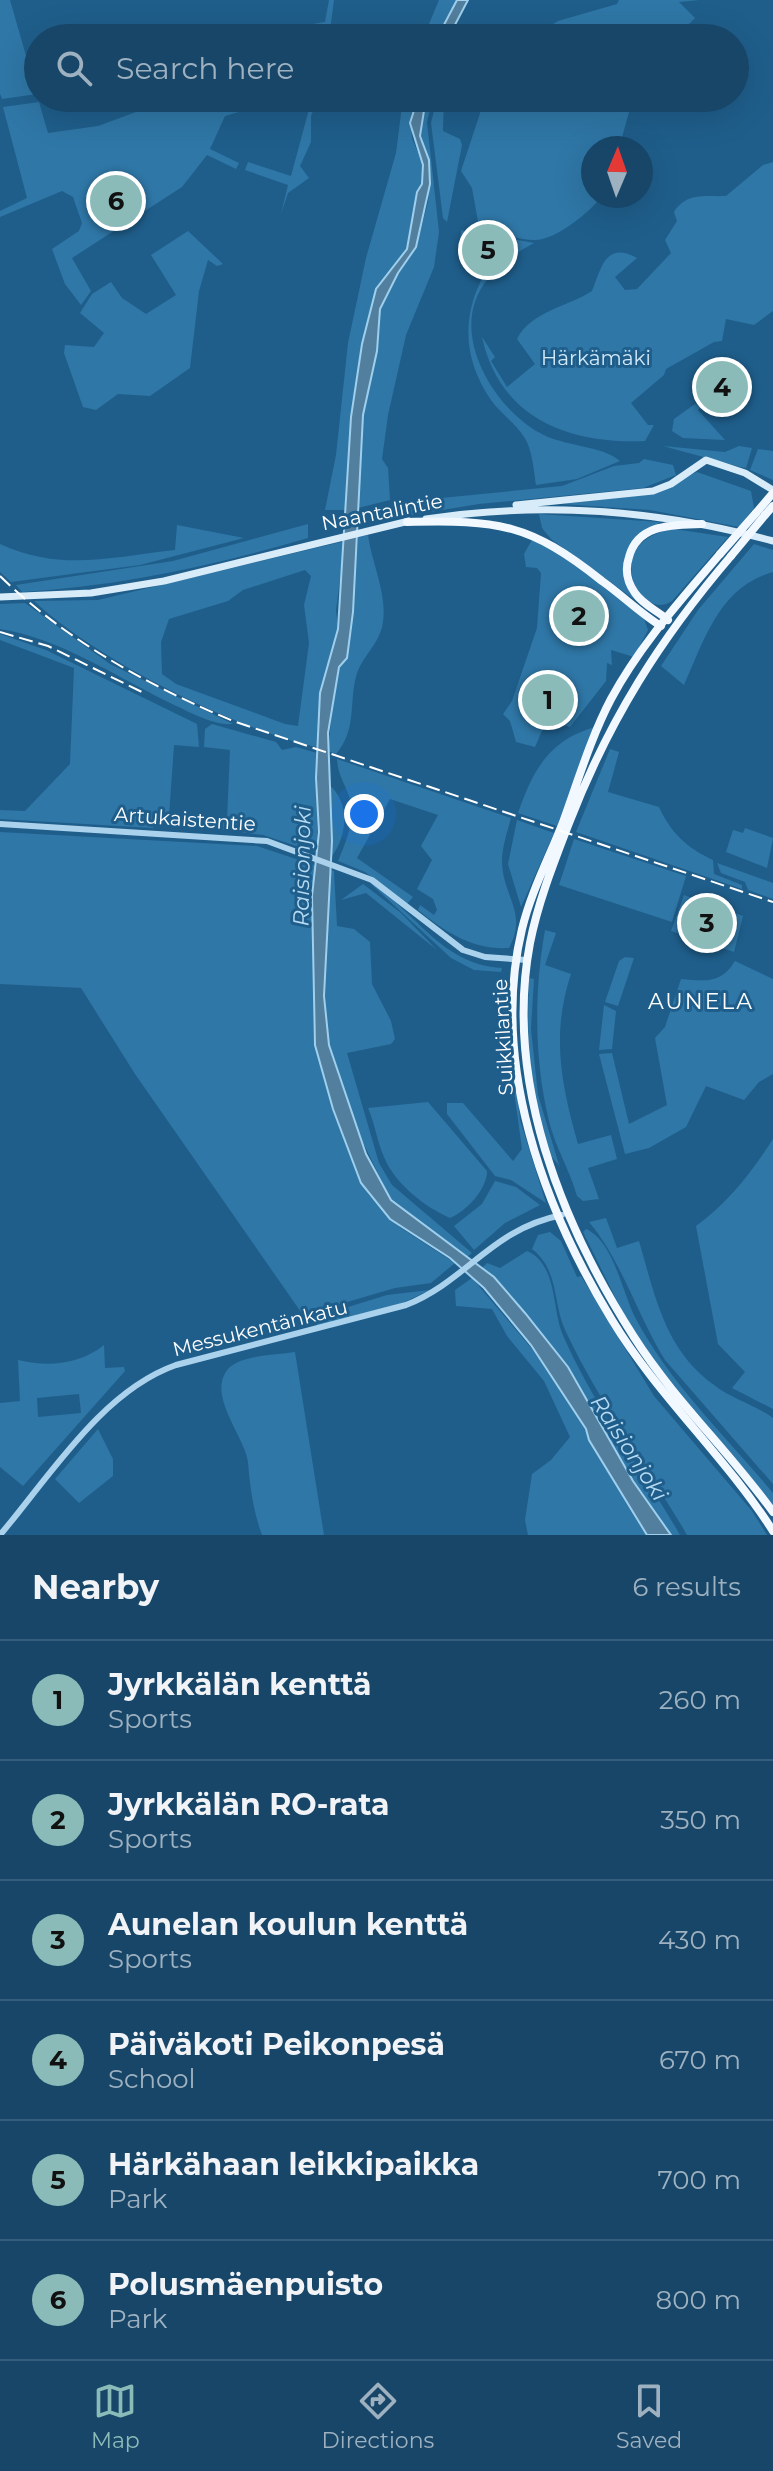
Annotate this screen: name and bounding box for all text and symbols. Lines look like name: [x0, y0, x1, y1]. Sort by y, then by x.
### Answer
search box: [24, 24, 749, 112]
icon: search: [52, 46, 96, 90]
text: Search here: [116, 50, 294, 87]
north arrow: [581, 136, 653, 208]
pin: 6: [90, 171, 142, 231]
pin: 5: [462, 220, 514, 280]
park label: Härkämäki: [541, 346, 651, 370]
pin: 4: [696, 357, 748, 417]
street label: Naantalintie: [319, 489, 445, 535]
pin: 2: [553, 586, 605, 646]
pin: 1: [522, 670, 574, 730]
your location: [344, 794, 384, 834]
street label: Artukaistentie: [113, 802, 257, 836]
water label: Raisionjoki: [287, 805, 317, 927]
pin: 3: [681, 893, 733, 953]
street label: Suikkilantie: [488, 978, 518, 1096]
district label: AUNELA: [648, 988, 754, 1015]
street label: Messukentänkatu: [170, 1295, 350, 1361]
water label: Raisionjoki: [585, 1390, 673, 1506]
text: Nearby: [32, 1566, 159, 1608]
text: 6 results: [632, 1571, 741, 1603]
text: Jyrkkälän kenttä: [108, 1666, 372, 1703]
text: 1: [53, 1684, 63, 1716]
text: 260 m: [659, 1684, 741, 1716]
text: Sports: [108, 1703, 192, 1735]
text: Jyrkkälän RO-rata: [108, 1786, 390, 1823]
text: 2: [50, 1804, 66, 1836]
text: 350 m: [660, 1804, 741, 1836]
text: Sports: [108, 1823, 192, 1855]
text: Aunelan koulun kenttä: [108, 1906, 468, 1943]
text: 3: [50, 1924, 66, 1956]
text: 430 m: [658, 1924, 741, 1956]
text: Sports: [108, 1943, 192, 1975]
text: Päiväkoti Peikonpesä: [108, 2026, 445, 2063]
text: 4: [49, 2044, 67, 2076]
text: 670 m: [659, 2044, 741, 2076]
text: School: [108, 2063, 196, 2095]
text: Härkähaan leikkipaikka: [108, 2146, 479, 2183]
text: 5: [50, 2164, 66, 2196]
text: 700 m: [657, 2164, 741, 2196]
text: Park: [108, 2183, 167, 2215]
text: Polusmäenpuisto: [108, 2266, 383, 2303]
text: 6: [50, 2284, 66, 2316]
text: 800 m: [656, 2284, 741, 2316]
text: Park: [108, 2303, 167, 2335]
tab: Map: [91, 2379, 140, 2454]
tab: Directions: [322, 2379, 434, 2454]
tab: Saved: [616, 2379, 682, 2454]

